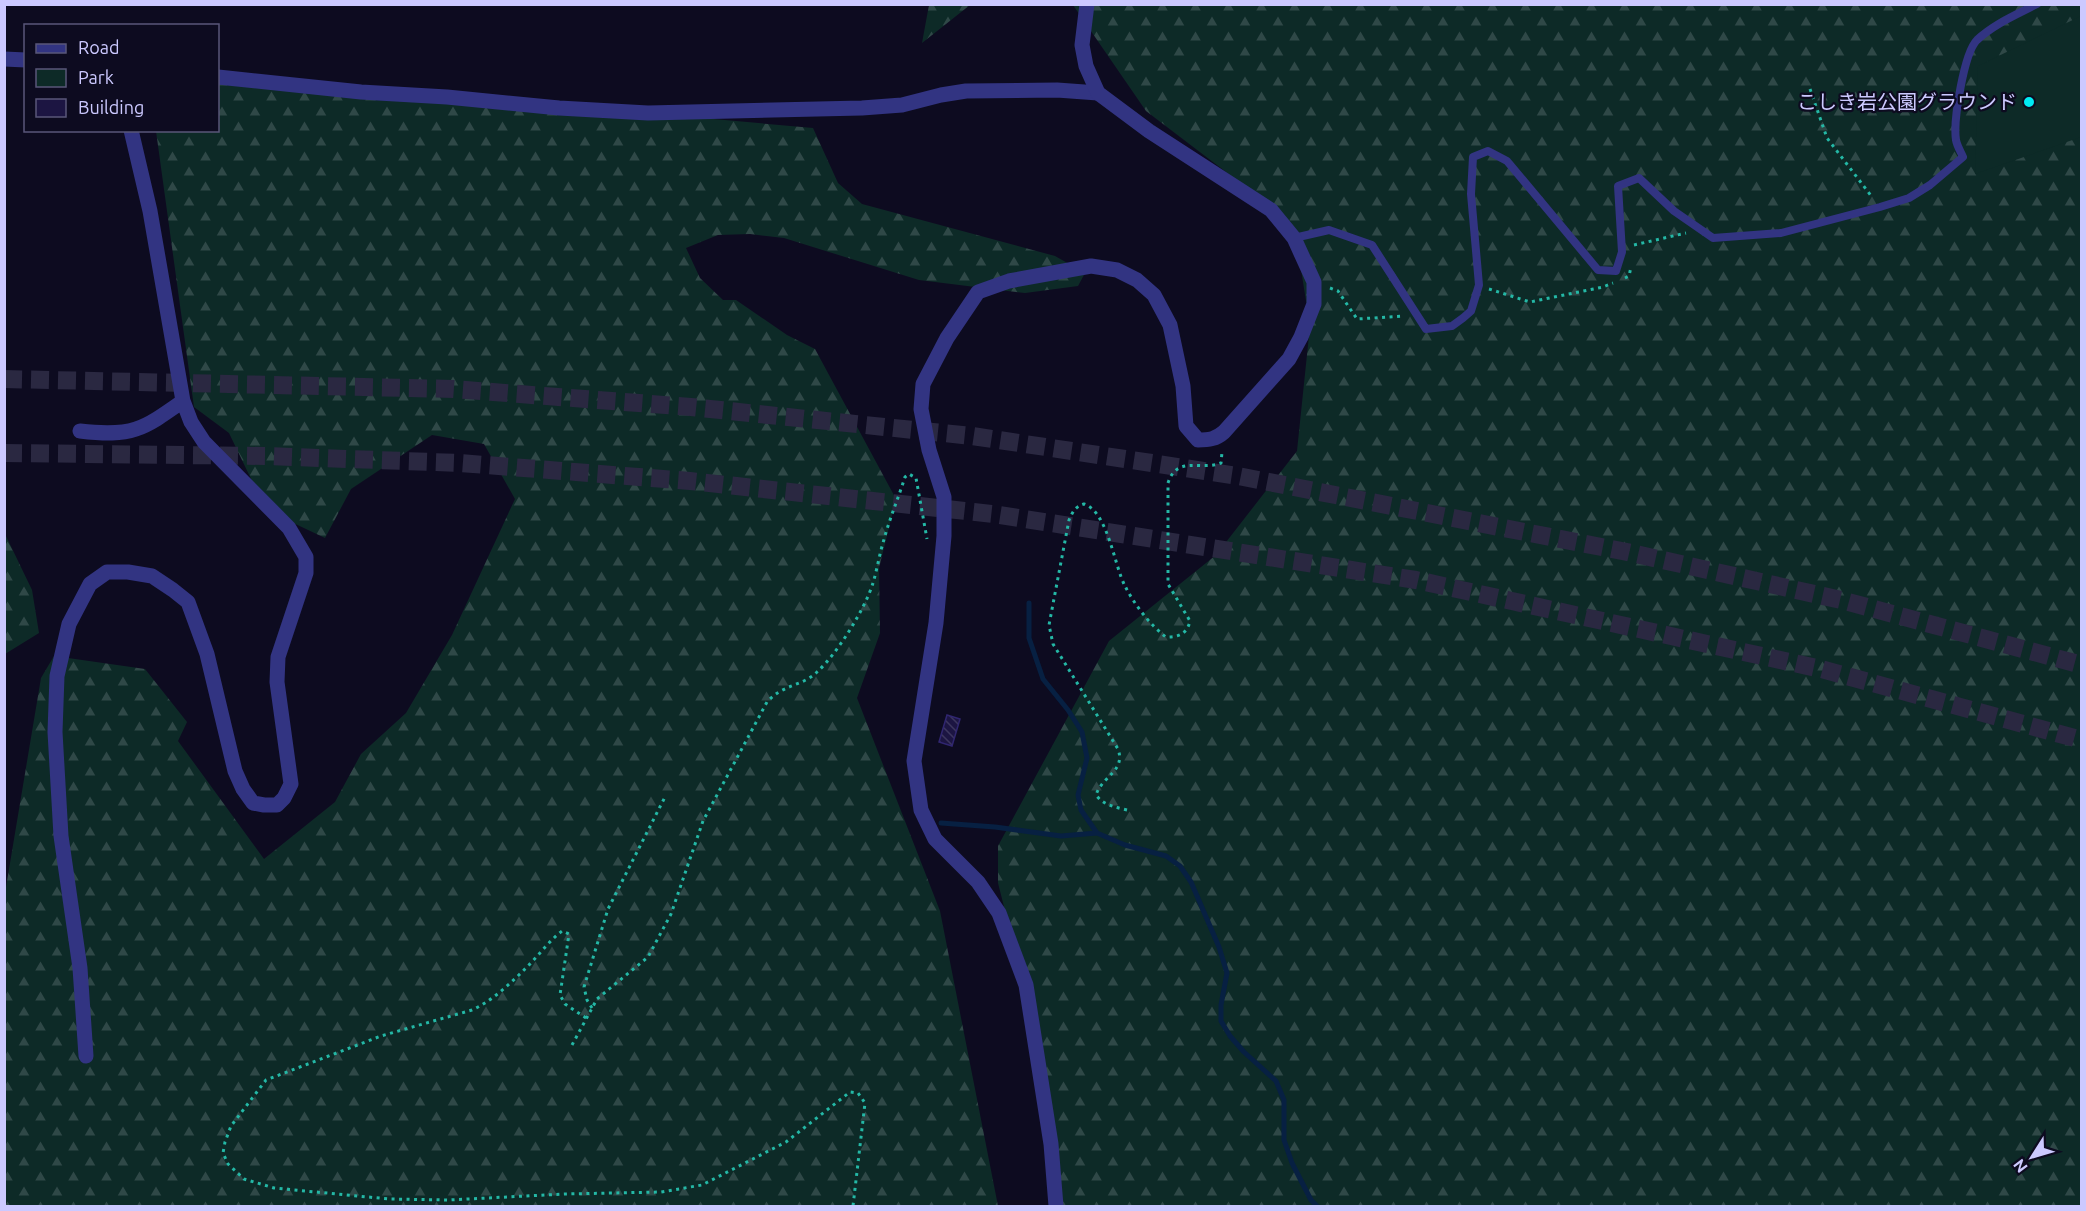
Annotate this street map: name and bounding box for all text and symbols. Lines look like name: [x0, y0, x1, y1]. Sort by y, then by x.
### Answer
legend: [24, 24, 219, 132]
text: Road: [78, 37, 120, 57]
text: Park: [78, 67, 114, 87]
place label: こしき岩公園グラウンド: [1797, 90, 2017, 113]
marker: こしき岩公園グラウンド: [2022, 95, 2036, 109]
text: Building: [78, 97, 144, 117]
north arrow: [2002, 1127, 2062, 1187]
text: N: [2009, 1156, 2031, 1176]

